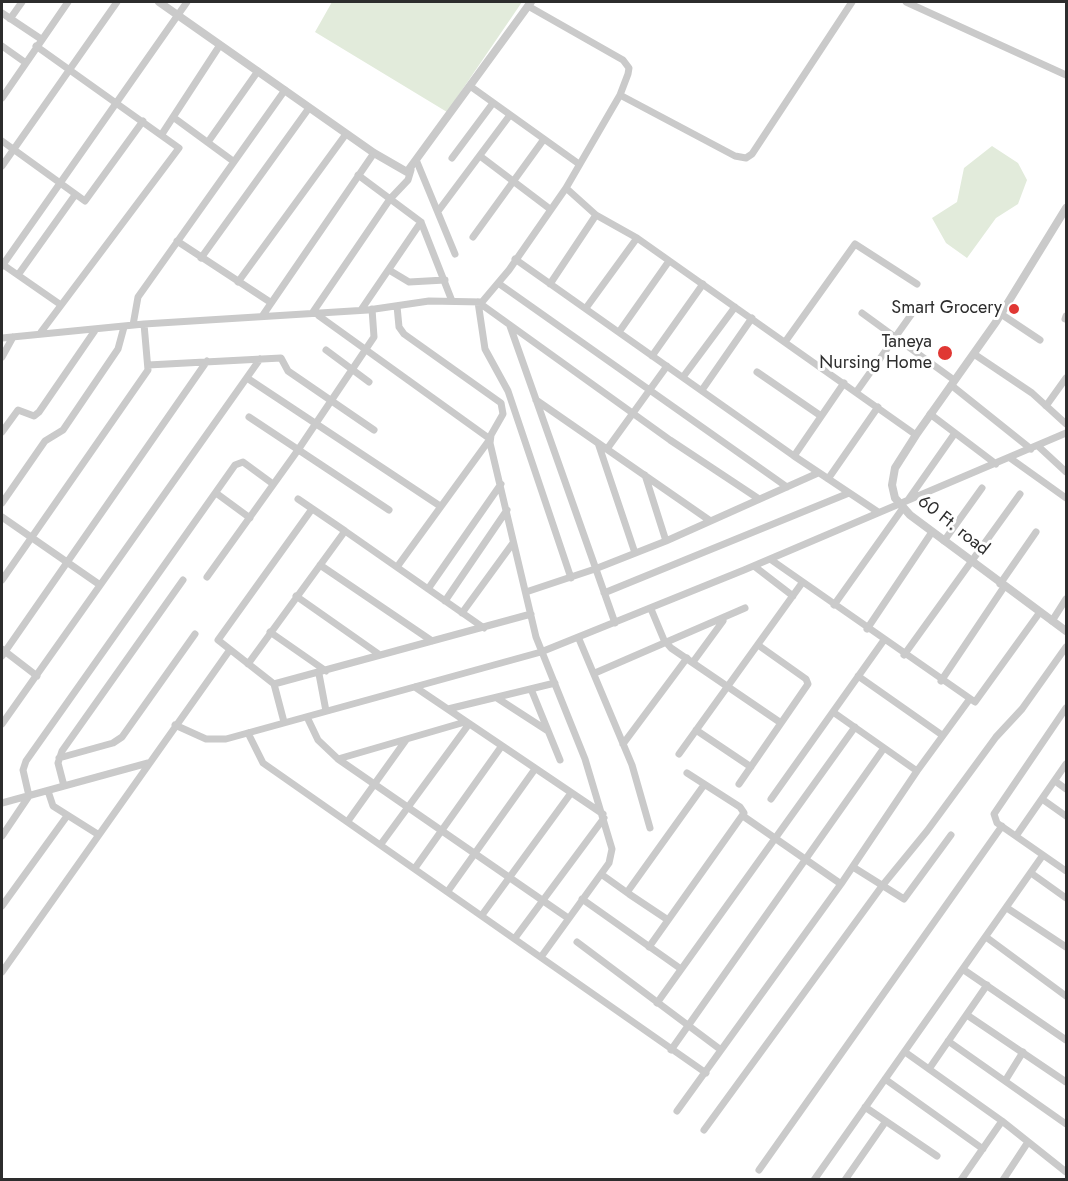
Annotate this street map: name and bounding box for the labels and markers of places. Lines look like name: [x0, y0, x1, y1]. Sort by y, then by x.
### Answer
place label: Smart Grocery: [891, 298, 1002, 320]
marker: Smart Grocery: [1007, 302, 1021, 316]
place label: Taneya Nursing Home: [819, 332, 932, 374]
marker: Taneya Nursing Home: [936, 344, 954, 362]

